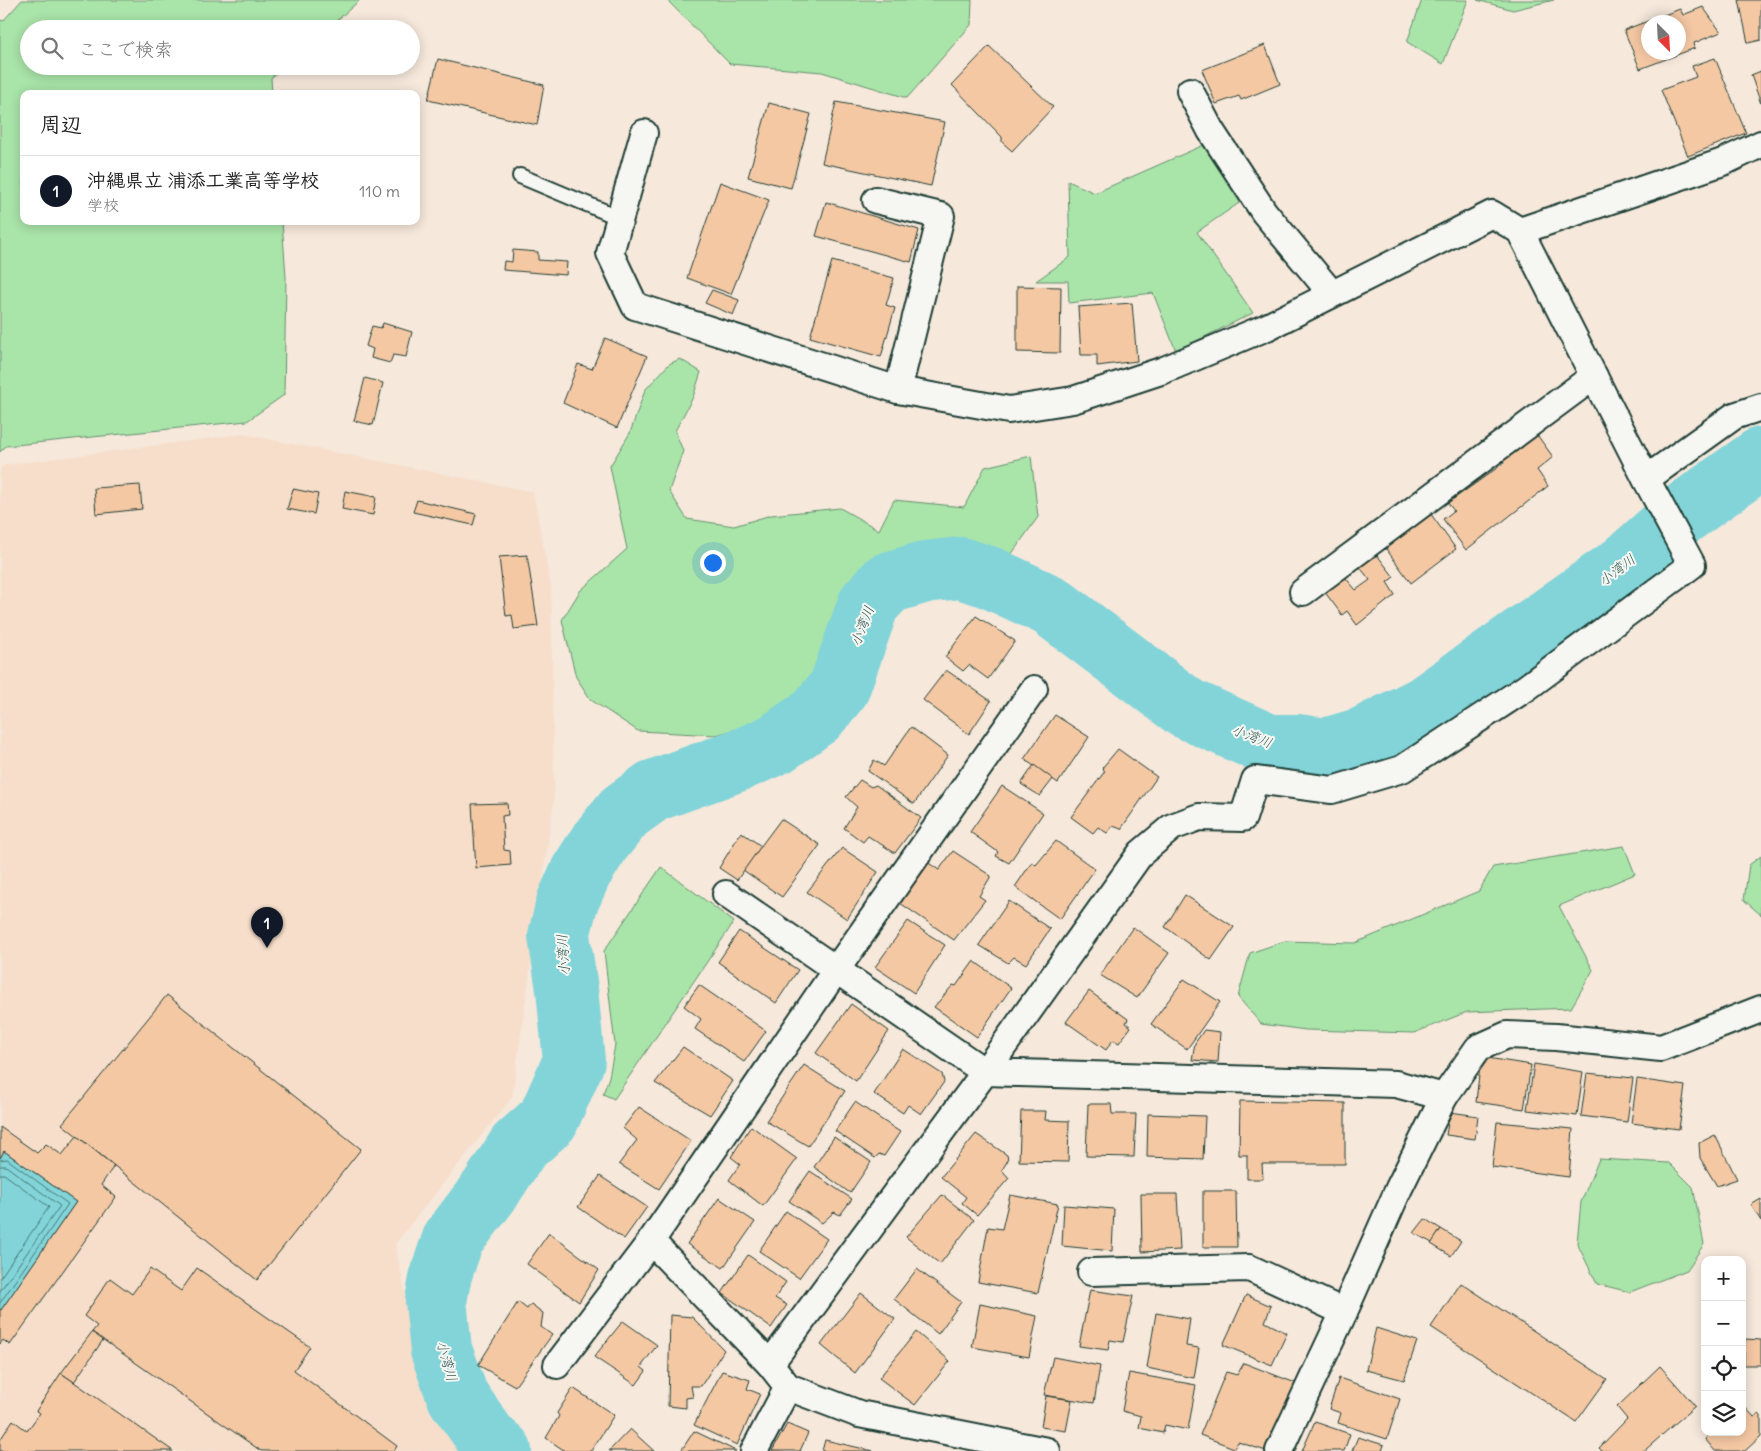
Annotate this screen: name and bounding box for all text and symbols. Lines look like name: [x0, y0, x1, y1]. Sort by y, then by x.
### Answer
north arrow: [1641, 15, 1686, 60]
search box: [20, 20, 420, 75]
icon: search: [38, 34, 66, 62]
text: ここで検索: [78, 37, 173, 61]
text: 周辺: [40, 111, 82, 138]
text: 沖縄県立 浦添工業高等学校: [87, 168, 320, 192]
text: 1: [53, 181, 59, 201]
text: 110 m: [359, 181, 400, 201]
text: 学校: [87, 195, 119, 215]
your location: [700, 550, 726, 576]
water label: 小湾川: [1595, 550, 1639, 590]
water label: 小湾川: [846, 603, 878, 649]
water label: 小湾川: [1229, 720, 1275, 752]
pin: 1: [251, 907, 283, 948]
water label: 小湾川: [553, 933, 573, 977]
map controls: [1701, 1256, 1746, 1436]
button: +: [1701, 1256, 1746, 1301]
button: −: [1701, 1301, 1746, 1346]
water label: 小湾川: [433, 1338, 461, 1384]
button: locate: [1701, 1346, 1746, 1391]
button: layers: [1701, 1391, 1746, 1436]

